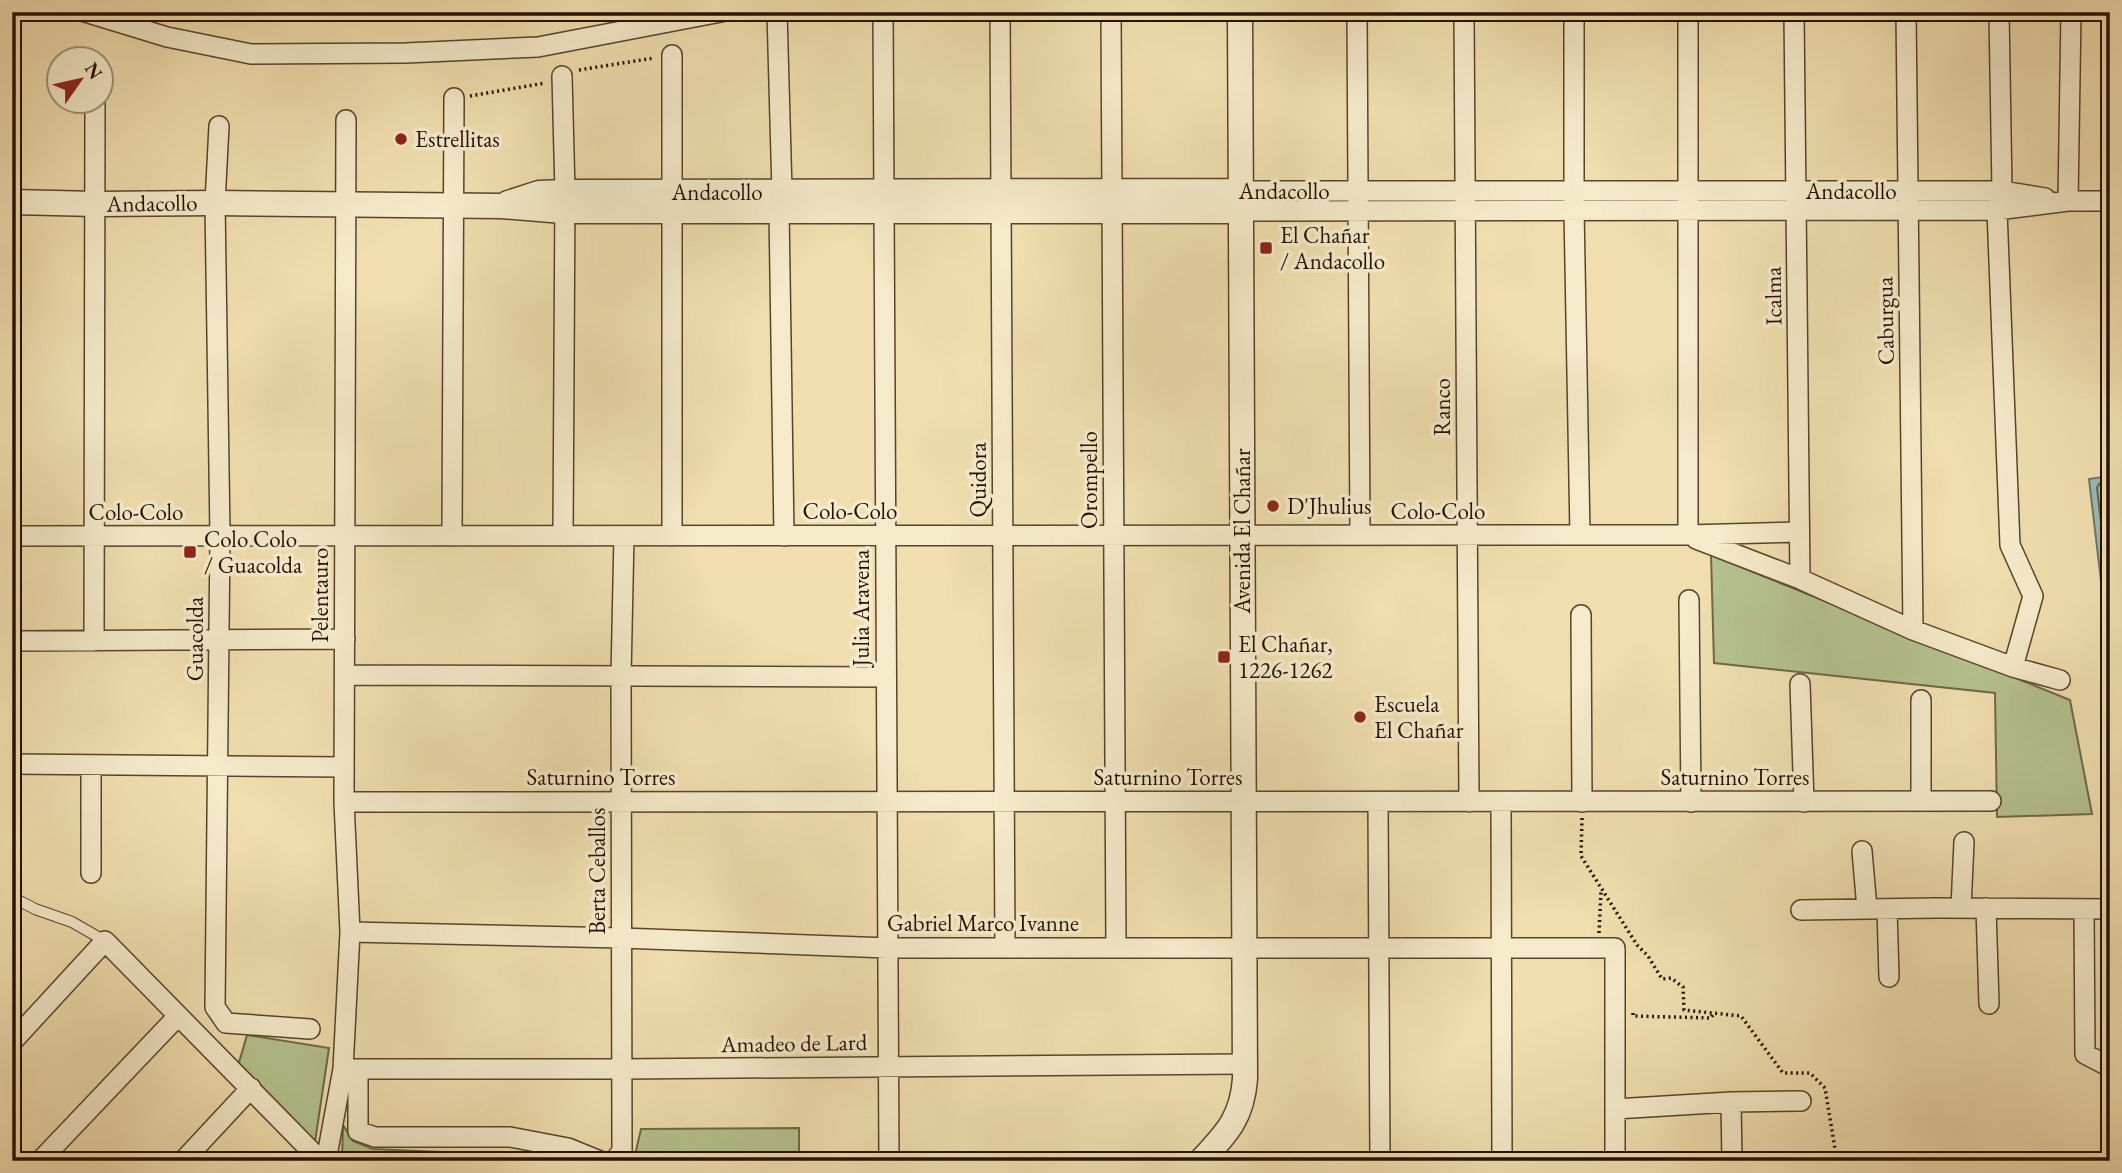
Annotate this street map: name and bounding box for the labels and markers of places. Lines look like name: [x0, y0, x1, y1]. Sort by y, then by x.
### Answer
place label: Estrellitas: [415, 124, 500, 154]
marker: Estrellitas: [393, 131, 409, 147]
place label: El Chañar / Andacollo: [1280, 220, 1385, 276]
marker: El Chañar / Andacollo: [1258, 240, 1274, 256]
place label: D'Jhulius: [1287, 491, 1371, 521]
marker: D'Jhulius: [1265, 498, 1281, 514]
place label: Colo Colo / Guacolda: [204, 524, 303, 580]
marker: Colo Colo / Guacolda: [182, 544, 198, 560]
place label: El Chañar, 1226-1262: [1238, 629, 1333, 685]
marker: El Chañar, 1226-1262: [1216, 649, 1232, 665]
place label: Escuela El Chañar: [1374, 689, 1464, 745]
marker: Escuela El Chañar: [1352, 709, 1368, 725]

